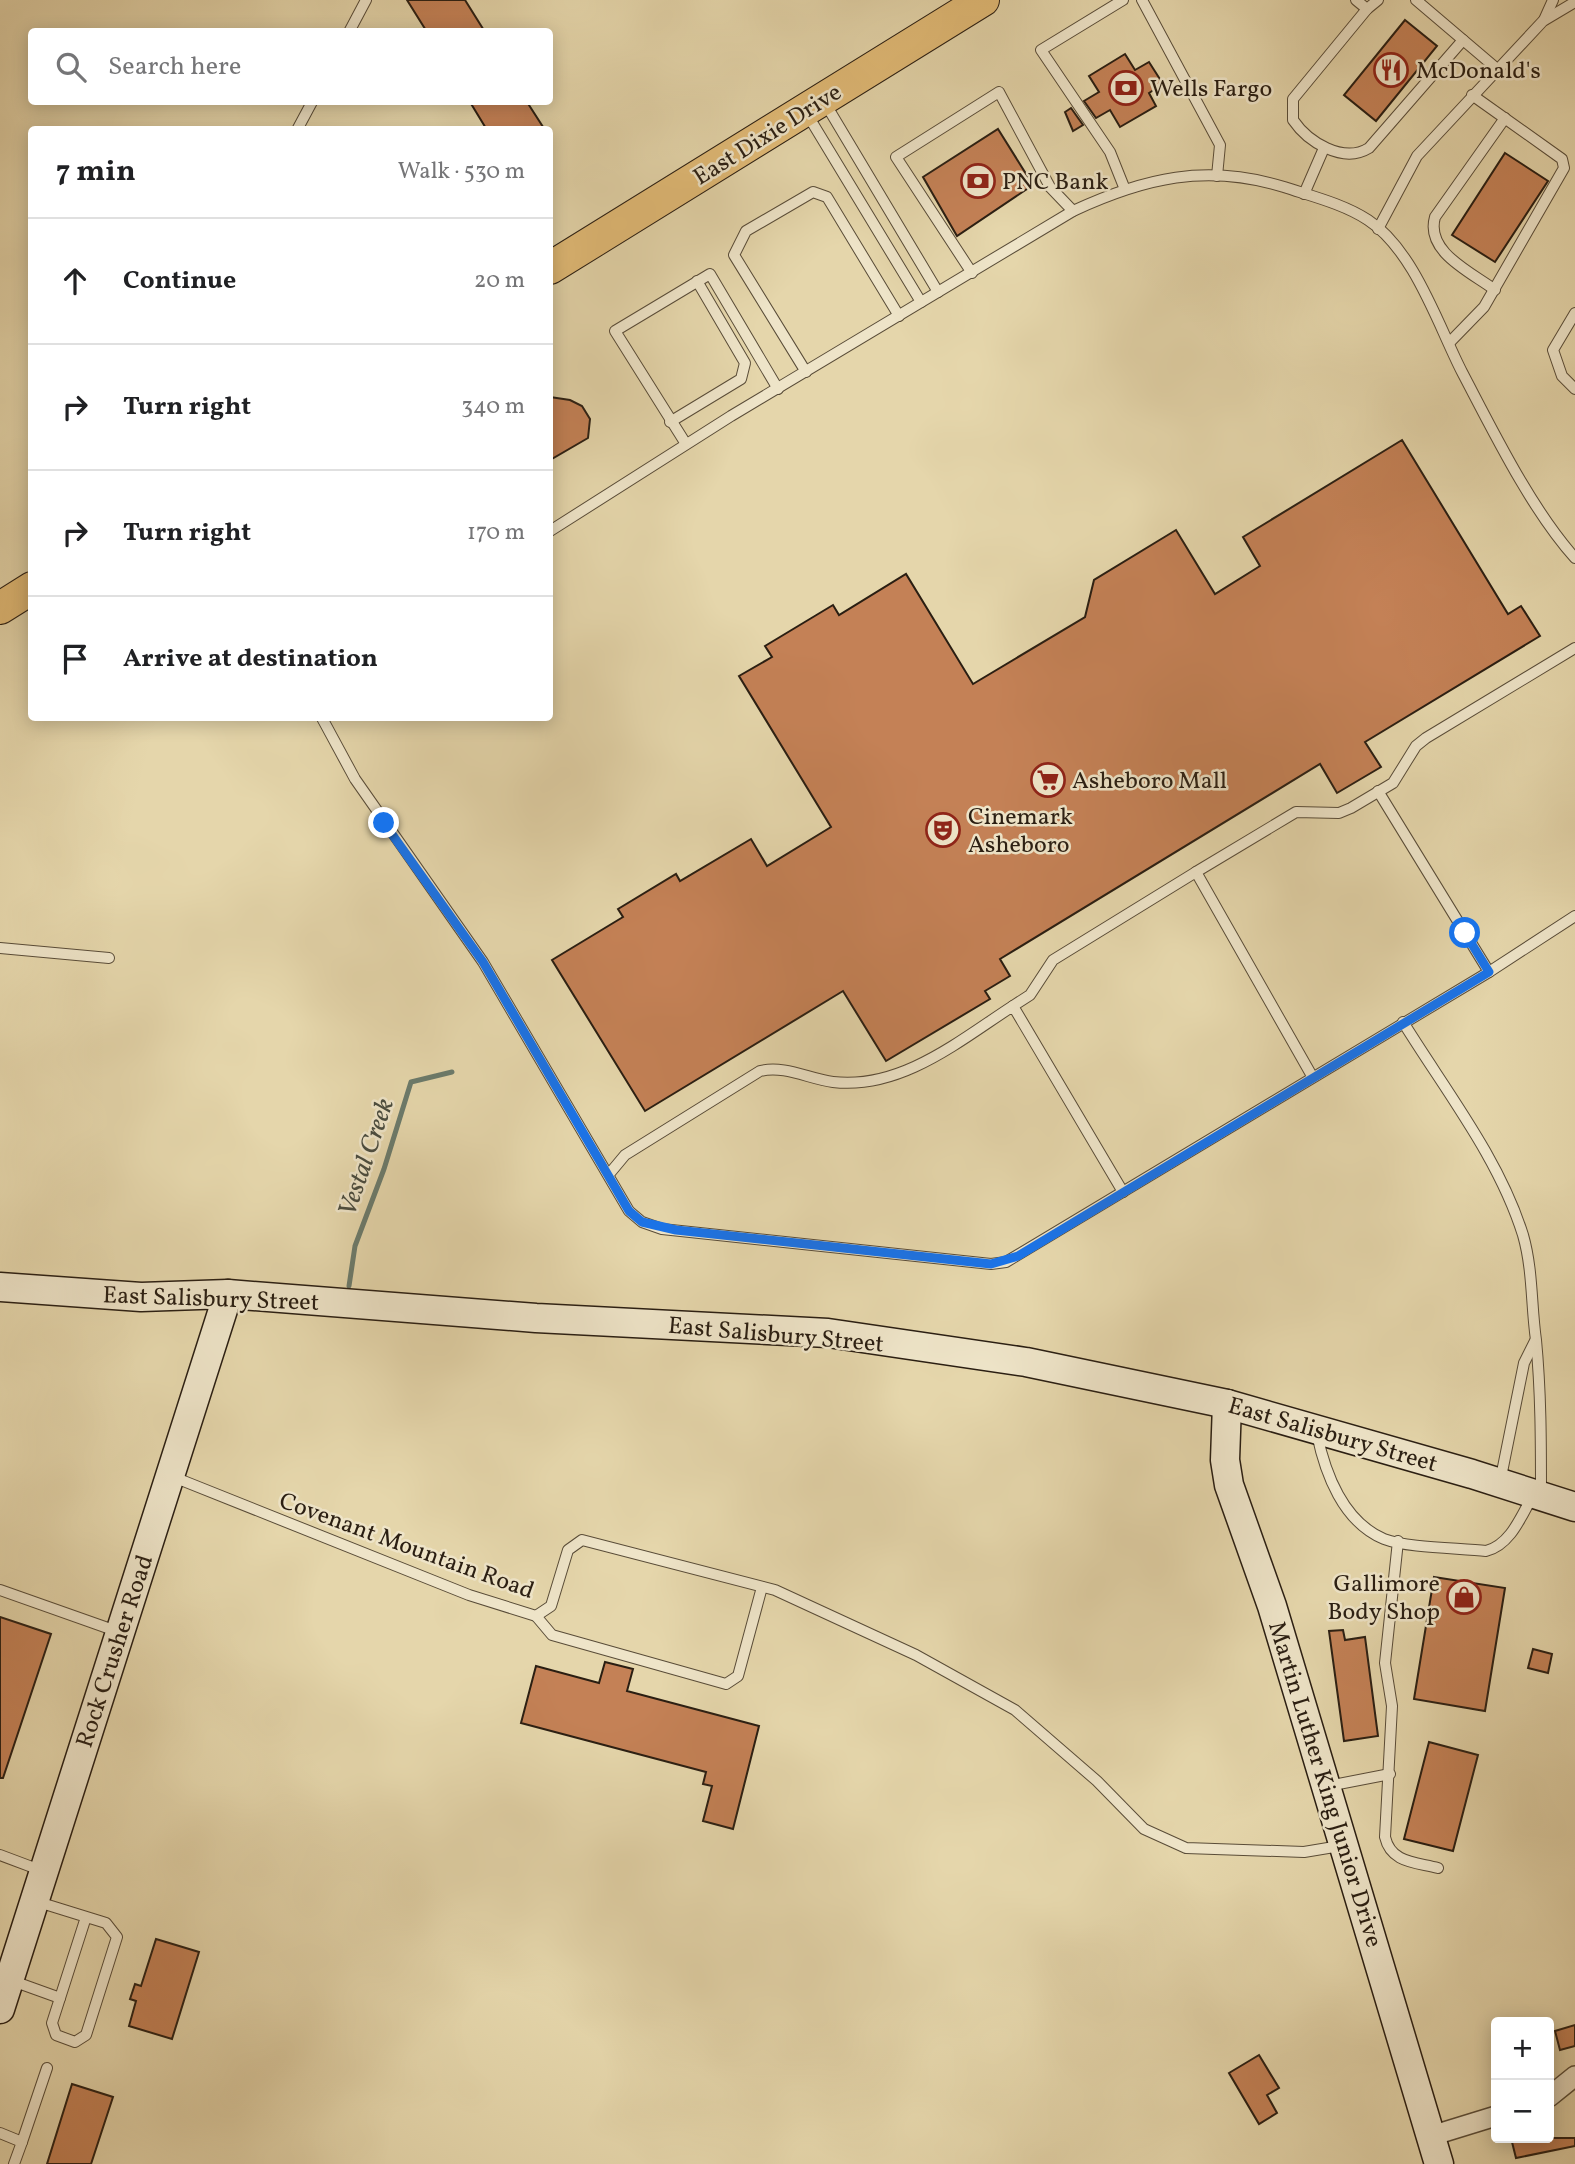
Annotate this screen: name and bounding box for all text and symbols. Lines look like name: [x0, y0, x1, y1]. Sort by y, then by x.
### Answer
search box: [28, 28, 553, 105]
icon: search: [52, 48, 90, 86]
text: Search here: [108, 49, 241, 85]
restaurant icon: McDonald's: [1372, 51, 1410, 89]
place label: McDonald's: [1416, 55, 1541, 89]
bank icon: Wells Fargo: [1107, 69, 1145, 107]
place label: Wells Fargo: [1150, 73, 1272, 107]
street label: East Dixie Drive: [687, 76, 849, 195]
text: 7 min: [56, 151, 136, 193]
text: Walk · 530 m: [398, 156, 525, 188]
bank icon: PNC Bank: [959, 162, 997, 200]
place label: PNC Bank: [1002, 166, 1109, 200]
icon: ahead: [56, 262, 94, 300]
text: Continue: [123, 263, 236, 299]
text: 20 m: [474, 265, 525, 297]
icon: right: [56, 388, 94, 426]
text: Turn right: [123, 389, 251, 425]
text: 340 m: [461, 391, 525, 423]
icon: right: [56, 514, 94, 552]
text: Turn right: [123, 515, 251, 551]
text: 170 m: [467, 517, 525, 549]
icon: arrive: [56, 640, 94, 678]
text: Arrive at destination: [123, 641, 378, 677]
supermarket icon: Asheboro Mall: [1029, 761, 1067, 799]
place label: Asheboro Mall: [1072, 765, 1227, 799]
place label: Cinemark Asheboro: [968, 801, 1073, 863]
route end: [368, 807, 399, 838]
theatre icon: Cinemark Asheboro: [924, 811, 962, 849]
route start: [1449, 917, 1480, 948]
water label: Vestal Creek: [330, 1094, 404, 1221]
street label: East Salisbury Street: [102, 1279, 320, 1321]
street label: East Salisbury Street: [667, 1310, 885, 1362]
street label: East Salisbury Street: [1224, 1390, 1441, 1482]
street label: Covenant Mountain Road: [274, 1485, 539, 1609]
street label: Rock Crusher Road: [69, 1551, 163, 1752]
place label: Gallimore Body Shop: [1328, 1568, 1440, 1630]
shop icon: Gallimore Body Shop: [1445, 1578, 1483, 1616]
street label: Martin Luther King Junior Drive: [1258, 1617, 1390, 1952]
map controls: [1491, 2017, 1554, 2143]
button: +: [1491, 2017, 1554, 2080]
button: −: [1491, 2080, 1554, 2143]

